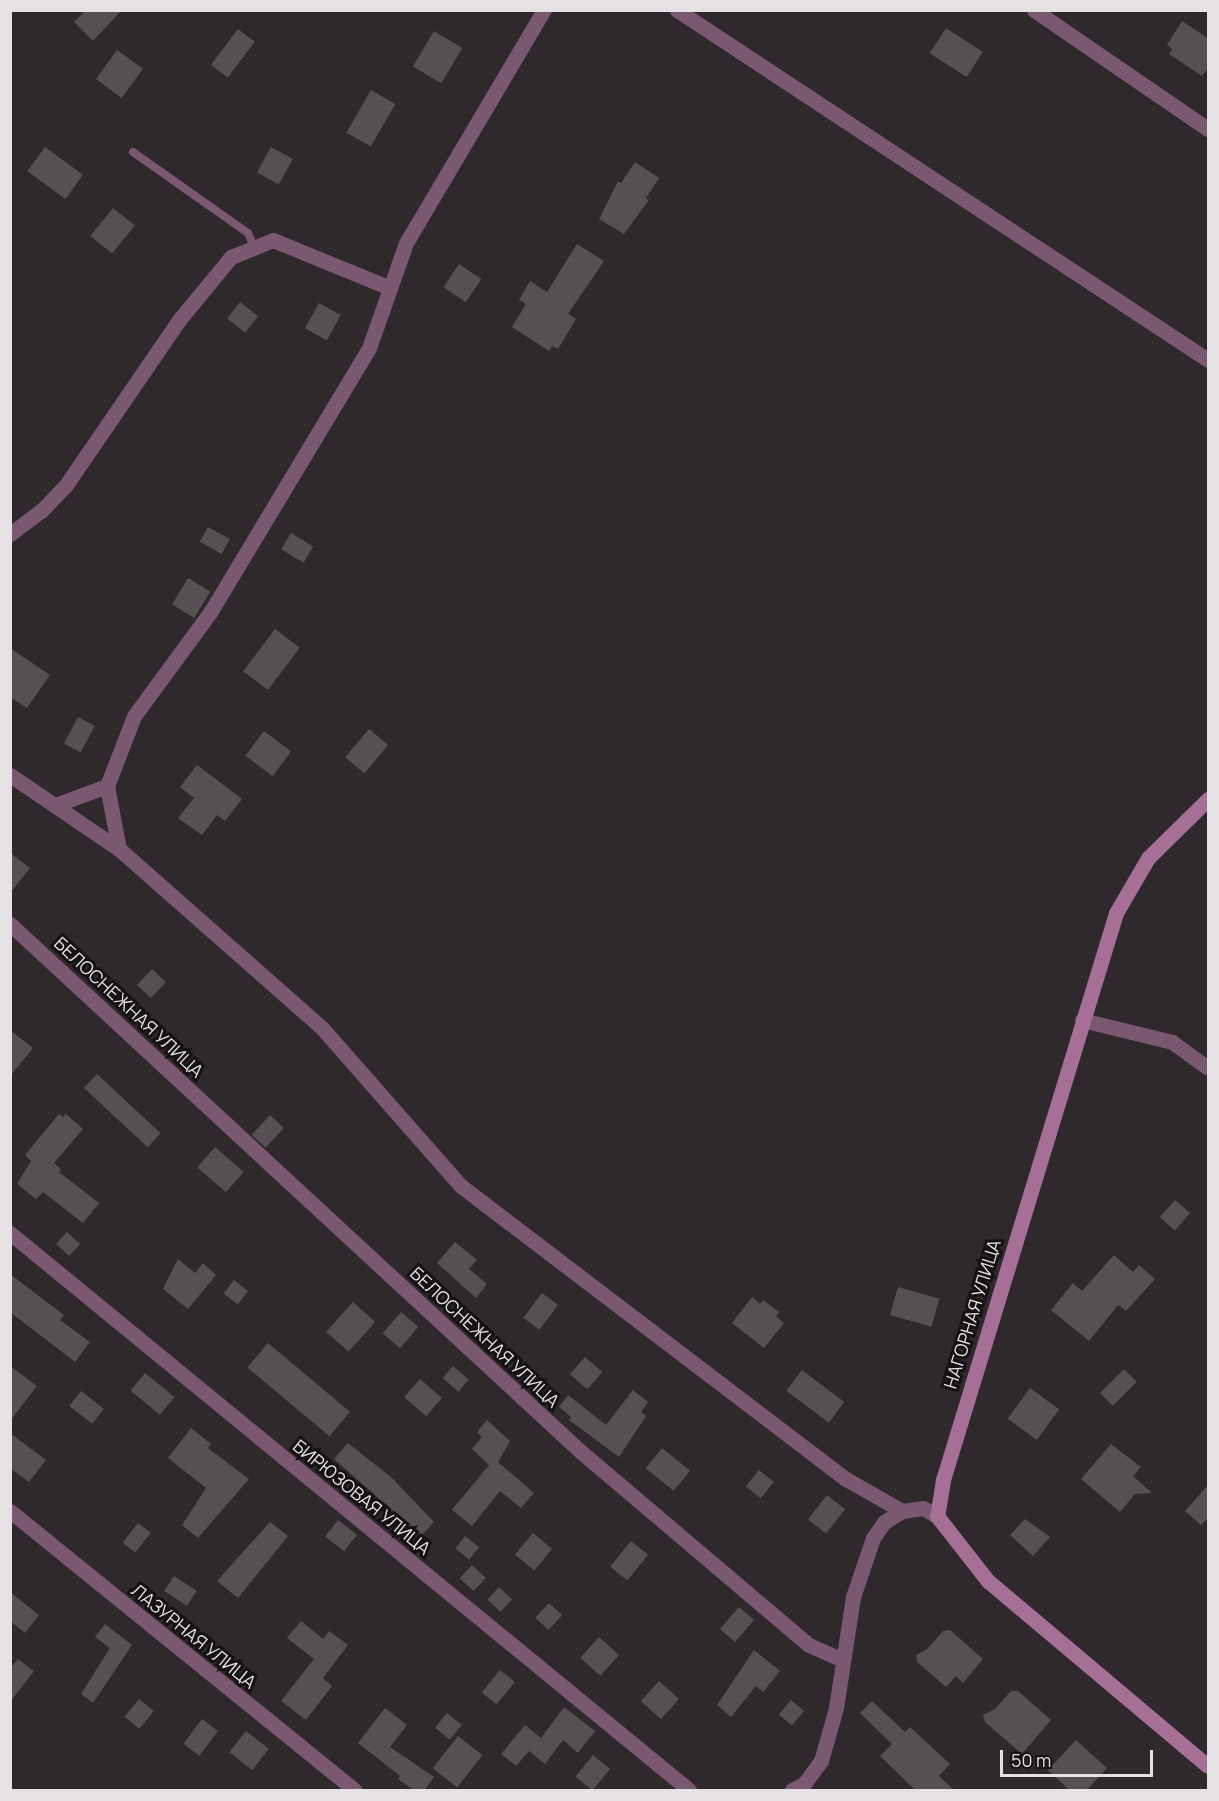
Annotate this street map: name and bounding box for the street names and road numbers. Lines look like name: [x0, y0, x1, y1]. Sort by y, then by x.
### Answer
street label: БЕЛОСНЕЖНАЯ УЛИЦА: [50, 932, 208, 1082]
street label: НАГОРНАЯ УЛИЦА: [939, 1237, 1005, 1391]
street label: БЕЛОСНЕЖНАЯ УЛИЦА: [406, 1262, 564, 1412]
street label: БИРЮЗОВАЯ УЛИЦА: [289, 1435, 435, 1559]
street label: ЛАЗУРНАЯ УЛИЦА: [127, 1579, 261, 1693]

